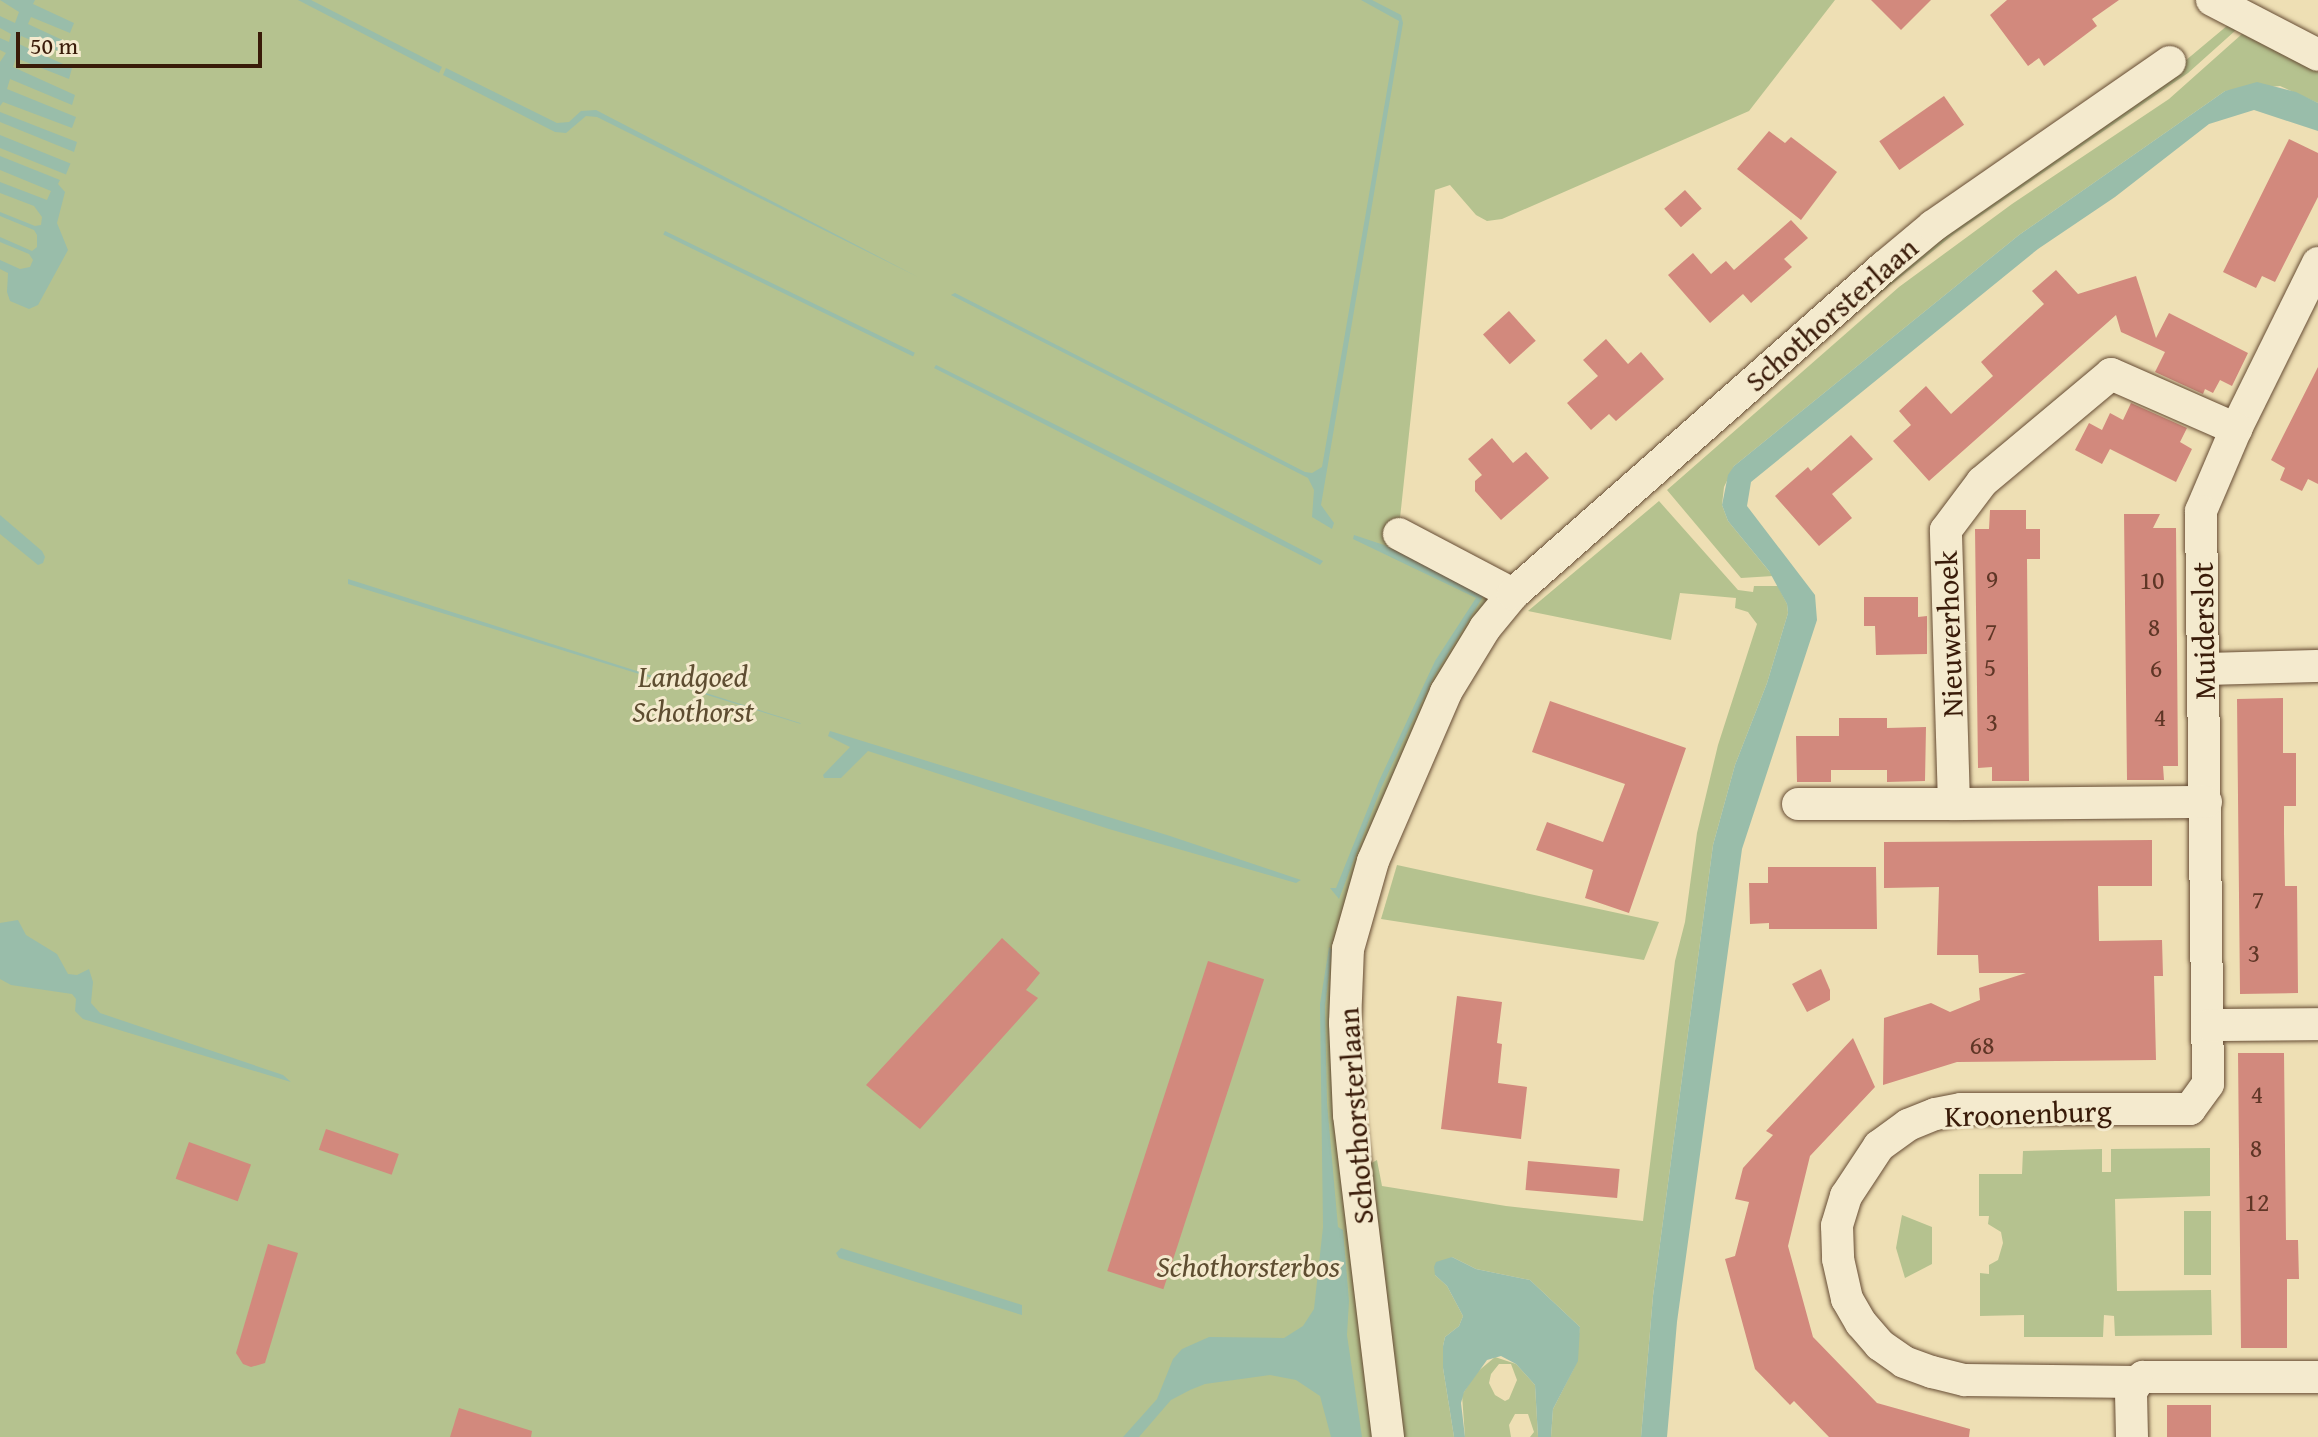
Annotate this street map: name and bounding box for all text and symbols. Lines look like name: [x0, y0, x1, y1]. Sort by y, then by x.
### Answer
scale bar: [20, 16, 266, 66]
text: 50 m: [30, 28, 78, 63]
street label: Schothorsterlaan: [1737, 229, 1925, 399]
street label: Nieuwerhoek: [1928, 550, 1970, 718]
street label: Muiderslot: [2184, 562, 2222, 700]
house number: 9: [1986, 563, 1998, 595]
house number: 10: [2139, 564, 2165, 596]
house number: 8: [2148, 611, 2160, 643]
house number: 7: [1985, 615, 1997, 647]
house number: 5: [1984, 651, 1996, 683]
house number: 6: [2150, 652, 2162, 684]
park label: Landgoed Schothorst: [632, 658, 754, 728]
house number: 4: [2154, 701, 2166, 733]
house number: 3: [1986, 706, 1998, 738]
house number: 7: [2252, 883, 2264, 915]
house number: 3: [2248, 937, 2260, 969]
street label: Schothorsterlaan: [1329, 1006, 1381, 1226]
house number: 68: [1969, 1029, 1995, 1061]
house number: 4: [2251, 1078, 2263, 1110]
street label: Kroonenburg: [1944, 1092, 2112, 1134]
house number: 8: [2250, 1132, 2262, 1164]
house number: 12: [2244, 1186, 2270, 1218]
park label: Schothorsterbos: [1156, 1248, 1340, 1284]

